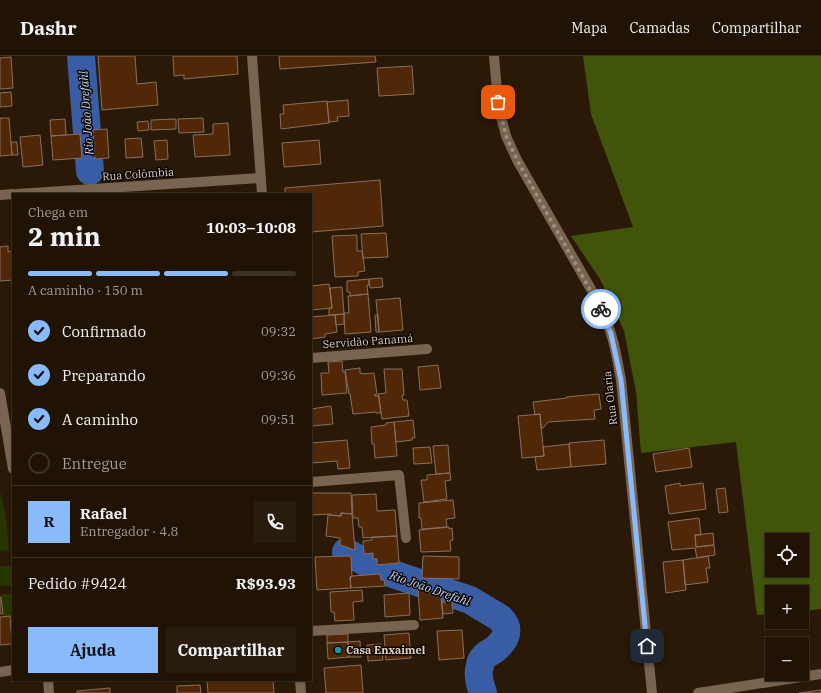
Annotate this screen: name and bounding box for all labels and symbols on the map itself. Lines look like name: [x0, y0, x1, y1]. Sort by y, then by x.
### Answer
water label: Rio João Drefahl: [76, 70, 96, 157]
pin: [481, 85, 515, 119]
street label: Rua Colômbia: [102, 165, 174, 183]
courier: [581, 289, 621, 329]
street label: Servidão Panamá: [322, 331, 414, 351]
street label: Rua Olaria: [600, 370, 620, 426]
water label: Rio João Drefahl: [387, 567, 473, 609]
pin: [630, 629, 664, 663]
place label: Casa Enxaimel: [346, 643, 426, 657]
marker: Casa Enxaimel: [333, 645, 343, 655]

